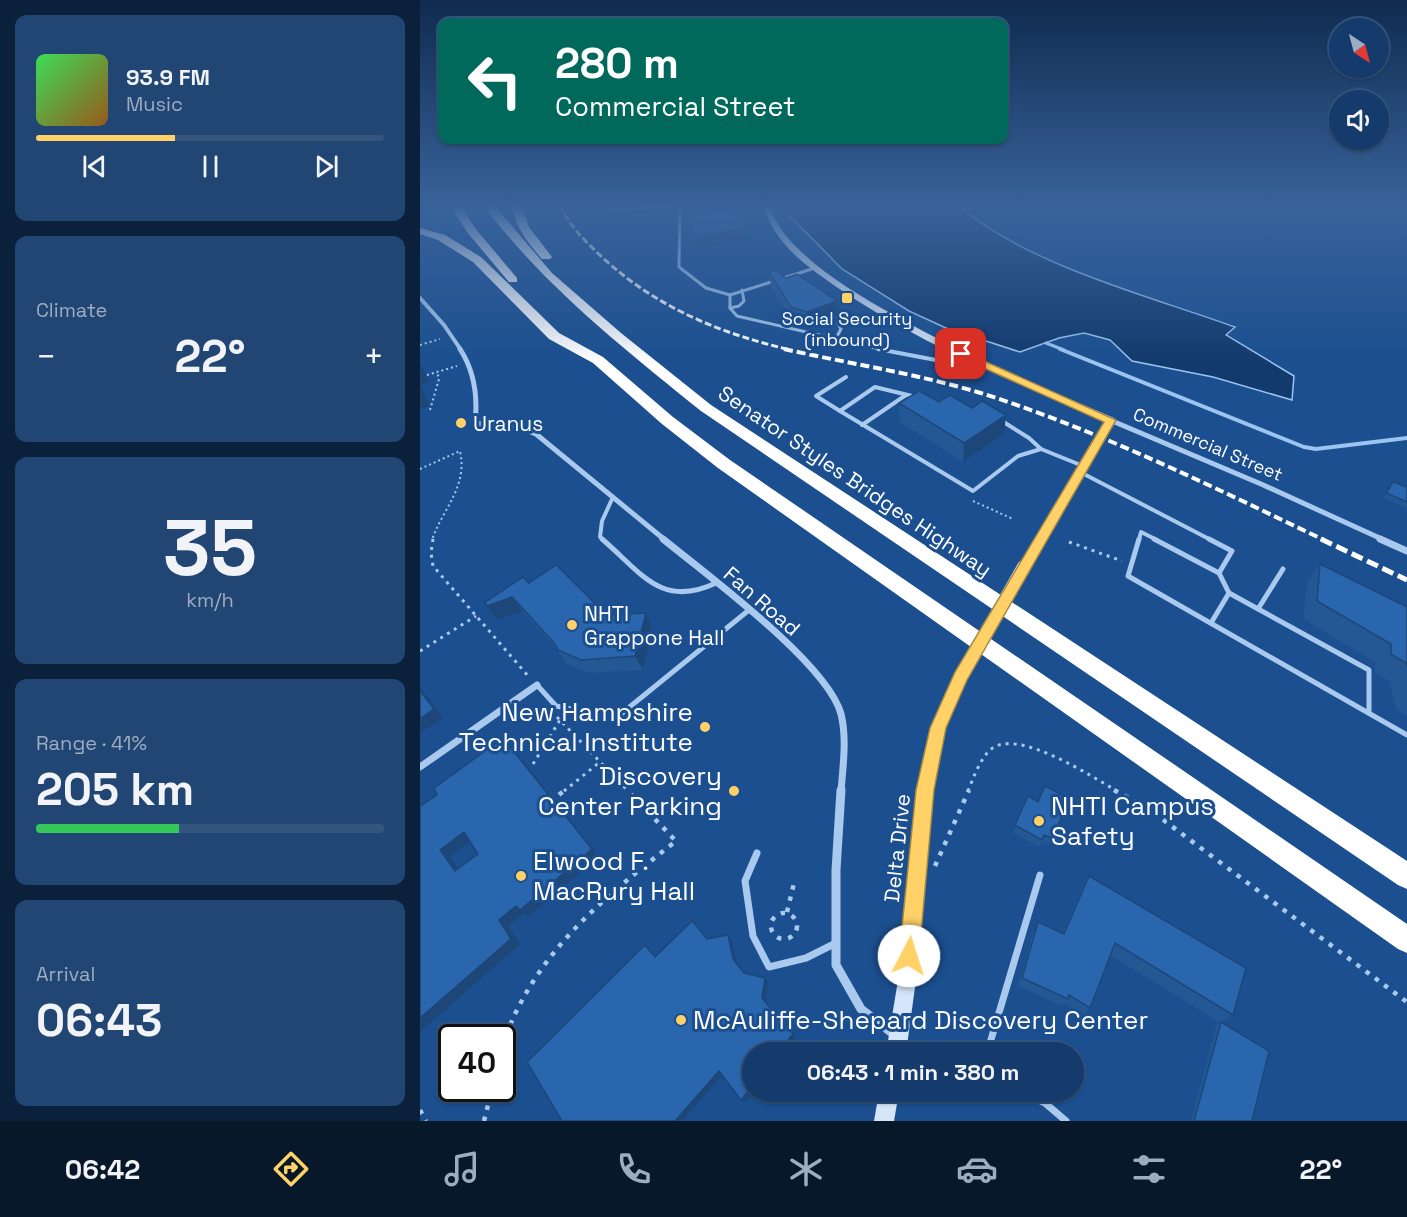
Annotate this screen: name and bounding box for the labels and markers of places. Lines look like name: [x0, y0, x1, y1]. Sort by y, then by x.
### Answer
marker: Social Security (inbound): [840, 291, 854, 305]
place label: Social Security (inbound): [782, 307, 912, 351]
pin: [935, 328, 986, 379]
place label: Uranus: [473, 410, 543, 437]
marker: Uranus: [454, 416, 468, 430]
place label: NHTI Grappone Hall: [584, 600, 724, 651]
marker: NHTI Grappone Hall: [565, 618, 579, 632]
place label: New Hampshire Technical Institute: [459, 695, 693, 759]
marker: New Hampshire Technical Institute: [698, 720, 712, 734]
place label: Discovery Center Parking: [538, 759, 722, 823]
marker: Discovery Center Parking: [727, 784, 741, 798]
place label: NHTI Campus Safety: [1051, 789, 1214, 853]
marker: NHTI Campus Safety: [1032, 814, 1046, 828]
place label: Elwood F. MacRury Hall: [533, 844, 695, 908]
marker: Elwood F. MacRury Hall: [514, 869, 528, 883]
place label: McAuliffe-Shepard Discovery Center: [693, 1003, 1148, 1037]
marker: McAuliffe-Shepard Discovery Center: [674, 1013, 688, 1027]

